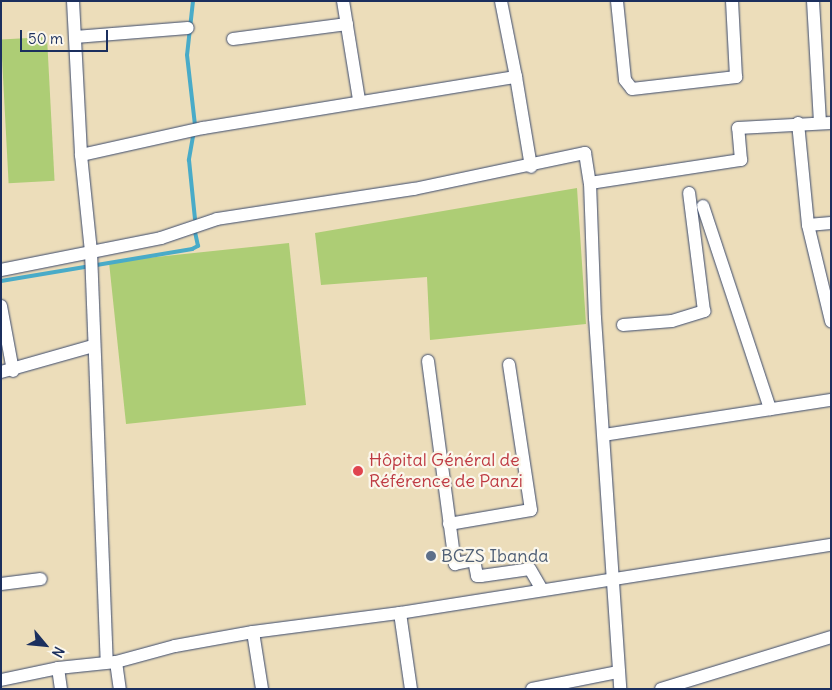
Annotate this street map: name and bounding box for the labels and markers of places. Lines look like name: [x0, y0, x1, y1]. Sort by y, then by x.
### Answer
place label: Hôpital Général de Référence de Panzi: [369, 450, 523, 492]
marker: Hôpital Général de Référence de Panzi: [351, 464, 365, 478]
place label: BCZS Ibanda: [441, 545, 548, 567]
marker: BCZS Ibanda: [425, 550, 437, 562]

